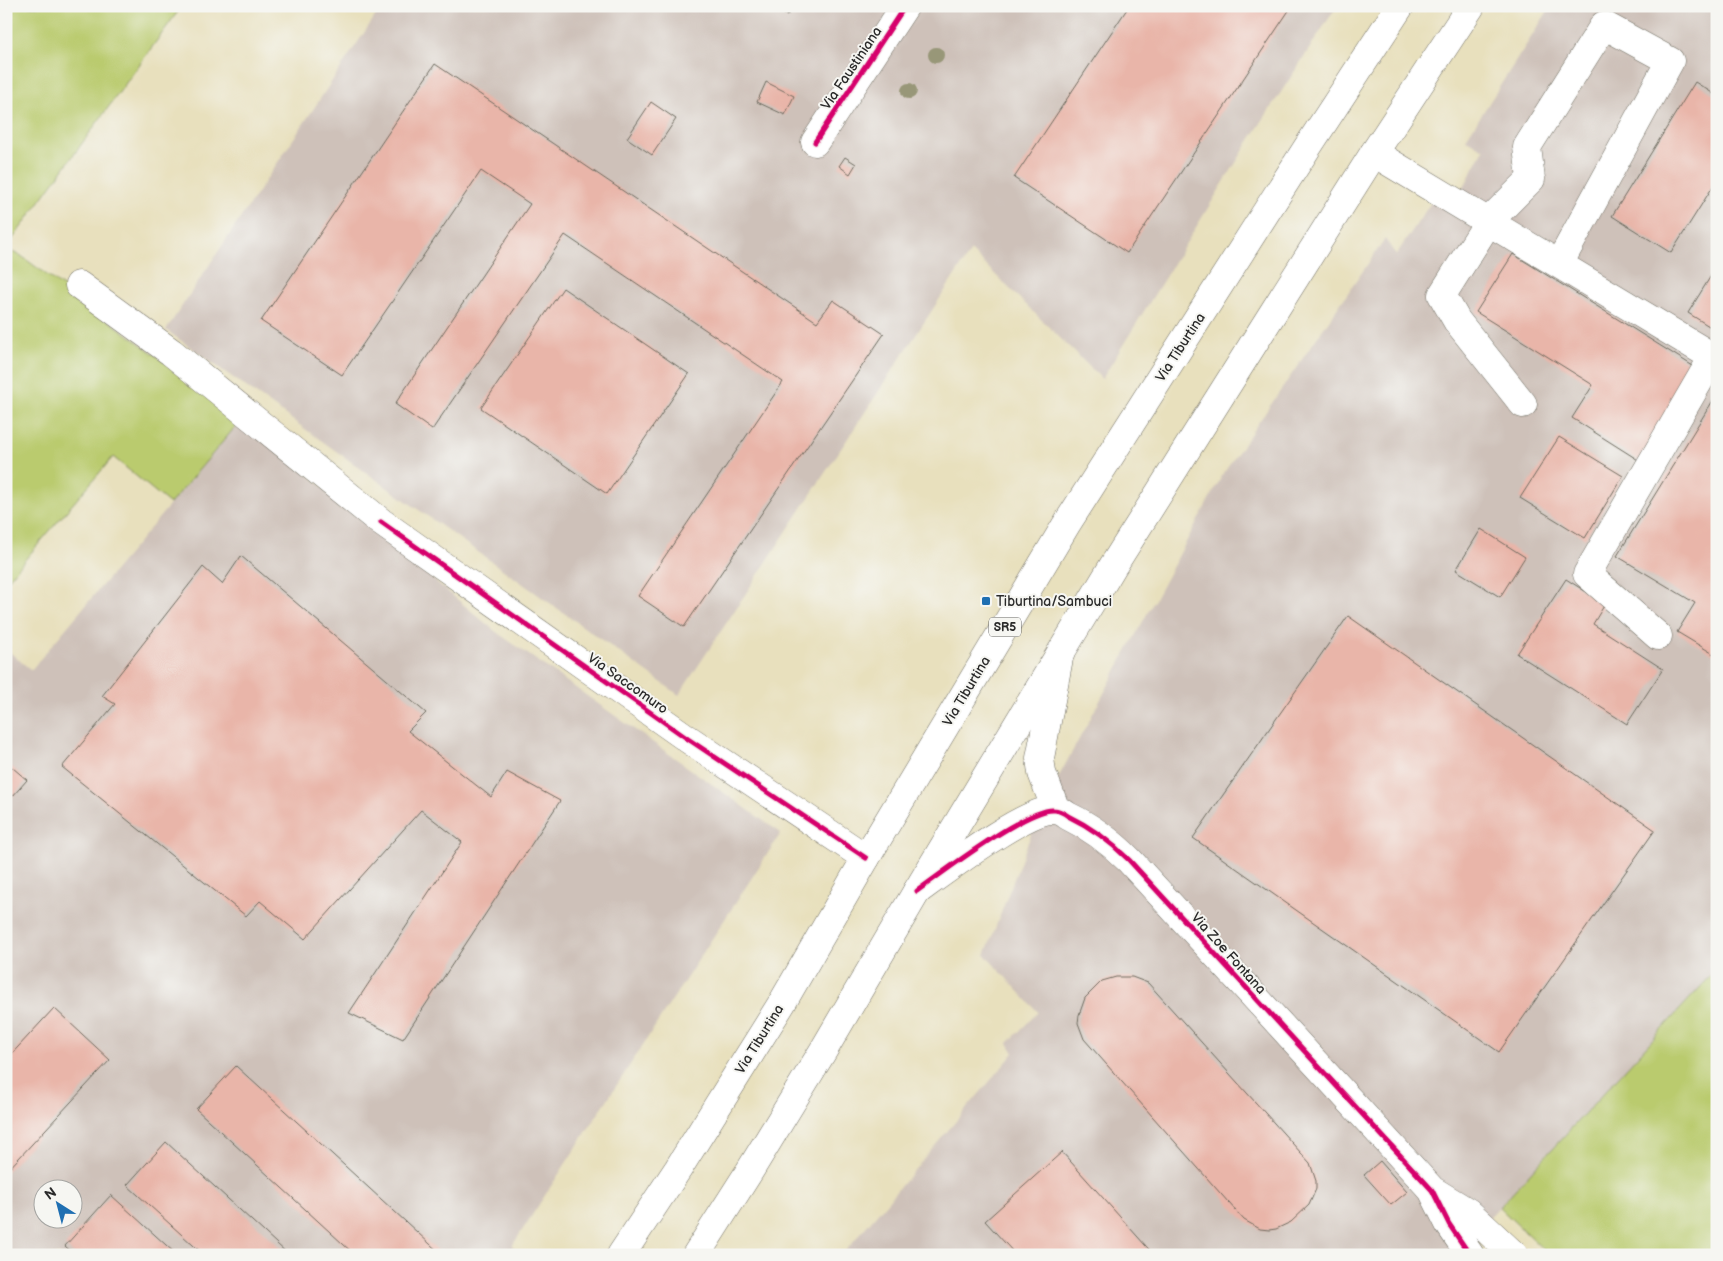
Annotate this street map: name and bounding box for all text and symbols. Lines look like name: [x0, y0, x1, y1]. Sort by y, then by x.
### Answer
street label: Via Faustiniana: [817, 23, 886, 113]
street label: Via Tiburtina: [1152, 310, 1209, 385]
place label: Tiburtina/Sambuci: [996, 593, 1112, 610]
marker: Tiburtina/Sambuci: [980, 595, 992, 607]
road number: SR5: [989, 618, 1021, 636]
street label: Via Saccomuro: [584, 649, 671, 718]
street label: Via Tiburtina: [939, 653, 994, 729]
street label: Via Zoe Fontana: [1188, 909, 1270, 998]
street label: Via Tiburtina: [731, 1001, 787, 1077]
north arrow: [32, 1178, 82, 1228]
text: N: [41, 1184, 60, 1204]

